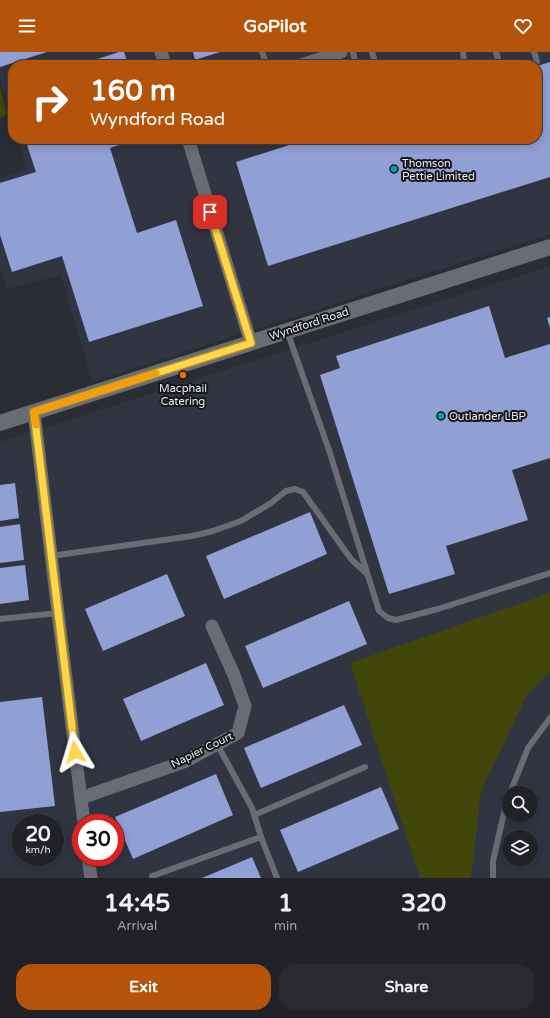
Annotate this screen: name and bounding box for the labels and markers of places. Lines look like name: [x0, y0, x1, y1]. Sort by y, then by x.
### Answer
place label: Thomson Pettie Limited: [402, 157, 475, 183]
marker: Thomson Pettie Limited: [389, 164, 399, 174]
pin: [193, 195, 227, 229]
marker: Macphail Catering: [178, 370, 188, 380]
place label: Macphail Catering: [159, 382, 207, 408]
place label: Outlander LBP: [449, 410, 526, 423]
marker: Outlander LBP: [436, 411, 446, 421]

